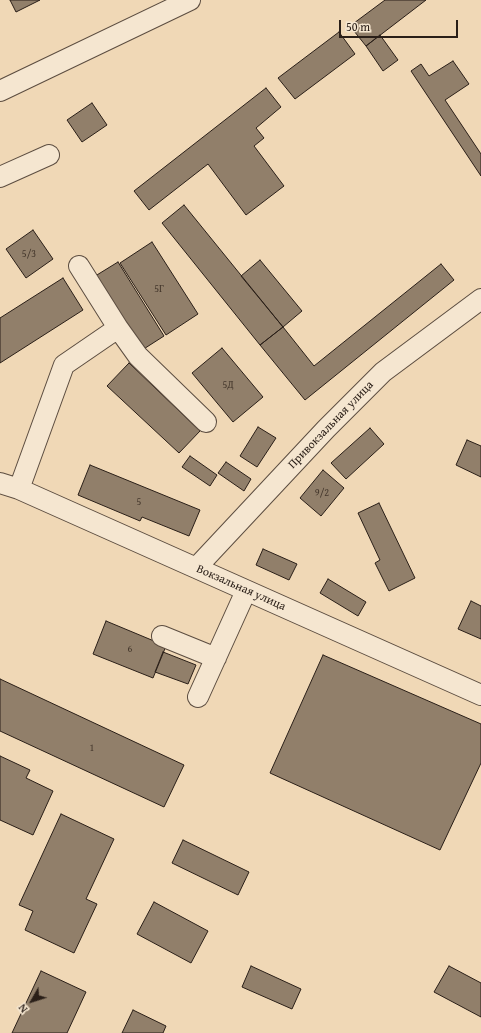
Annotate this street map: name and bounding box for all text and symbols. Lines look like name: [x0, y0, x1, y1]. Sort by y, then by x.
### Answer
scale bar: [341, 12, 460, 38]
text: 50 m: [346, 18, 370, 35]
house number: 5/3: [22, 248, 36, 260]
house number: 5Г: [154, 283, 164, 295]
street label: Привокзальная улица: [285, 378, 377, 472]
house number: 5Д: [222, 379, 234, 391]
house number: 9/2: [315, 487, 329, 499]
house number: 5: [137, 496, 141, 508]
street label: Вокзальная улица: [194, 562, 288, 614]
house number: 6: [128, 643, 132, 655]
house number: 1: [90, 742, 94, 754]
north arrow: [12, 981, 52, 1021]
text: N: [14, 1001, 31, 1016]

